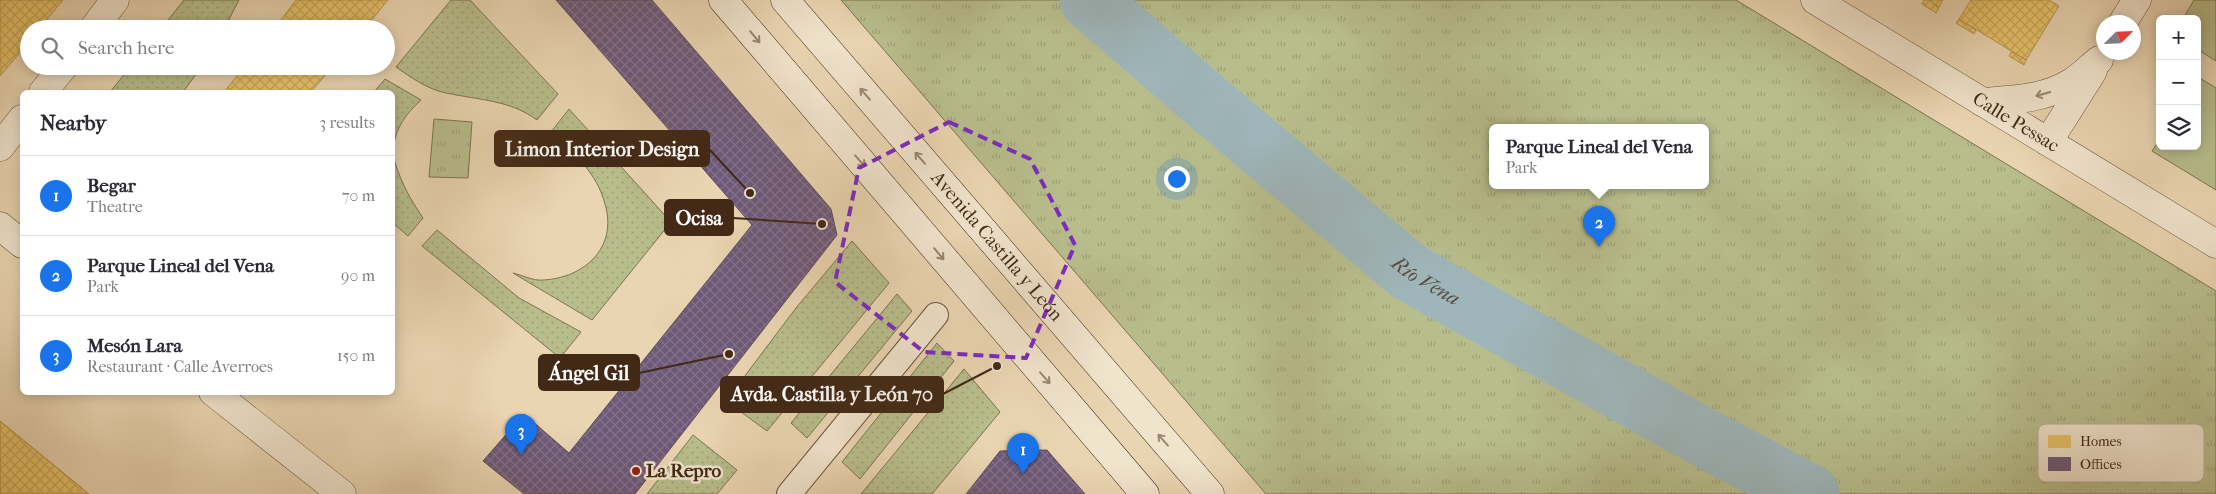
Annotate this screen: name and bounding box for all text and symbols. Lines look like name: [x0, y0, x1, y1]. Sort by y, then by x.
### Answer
north arrow: [2096, 15, 2141, 60]
map controls: [2156, 15, 2201, 150]
button: +: [2156, 15, 2201, 60]
search box: [20, 20, 395, 75]
one-way arrow: [749, 30, 760, 43]
icon: search: [38, 34, 66, 62]
text: Search here: [78, 37, 174, 59]
button: −: [2156, 60, 2201, 105]
one-way arrow: [860, 88, 871, 101]
street label: Calle Pessac: [1969, 88, 2063, 157]
one-way arrow: [2036, 90, 2052, 100]
button: layers: [2156, 105, 2201, 150]
text: Nearby: [40, 111, 106, 135]
text: 3 results: [319, 113, 375, 132]
popup: [1489, 124, 1709, 189]
callout: Limon Interior Design: [495, 131, 709, 166]
text: Parque Lineal del Vena: [1505, 136, 1693, 158]
text: Limon Interior Design: [505, 138, 700, 161]
one-way arrow: [915, 151, 926, 164]
one-way arrow: [854, 154, 865, 167]
text: Park: [1505, 158, 1537, 177]
street label: Avenida Castilla y León: [926, 166, 1067, 326]
your location: [1164, 166, 1190, 192]
text: Begar: [87, 175, 136, 197]
text: 1: [53, 186, 59, 205]
text: 70 m: [342, 186, 375, 205]
text: Theatre: [87, 197, 143, 216]
callout: Ocisa: [665, 200, 733, 235]
pin: 2: [1583, 206, 1615, 247]
text: Ocisa: [675, 207, 723, 230]
one-way arrow: [934, 248, 945, 261]
water label: Río Vena: [1386, 250, 1464, 310]
text: Parque Lineal del Vena: [87, 255, 274, 277]
text: 2: [52, 266, 60, 285]
text: 90 m: [341, 266, 375, 285]
text: Park: [87, 277, 119, 296]
text: Mesón Lara: [87, 335, 182, 357]
text: 3: [53, 346, 59, 365]
text: 150 m: [337, 346, 375, 365]
callout: Ángel Gil: [539, 355, 639, 390]
text: Restaurant · Calle Averroes: [87, 357, 273, 376]
text: Ángel Gil: [547, 360, 630, 385]
one-way arrow: [1039, 371, 1050, 384]
callout: Avda. Castilla y León 70: [721, 377, 943, 412]
text: Avda. Castilla y León 70: [729, 383, 933, 406]
pin: 3: [505, 414, 537, 455]
legend: [2038, 424, 2204, 482]
pin: 1: [1007, 433, 1039, 474]
text: Homes: [2080, 433, 2122, 450]
one-way arrow: [1158, 434, 1169, 447]
text: Offices: [2080, 456, 2122, 473]
place label: La Repro: [646, 460, 721, 482]
marker: La Repro: [630, 465, 642, 477]

